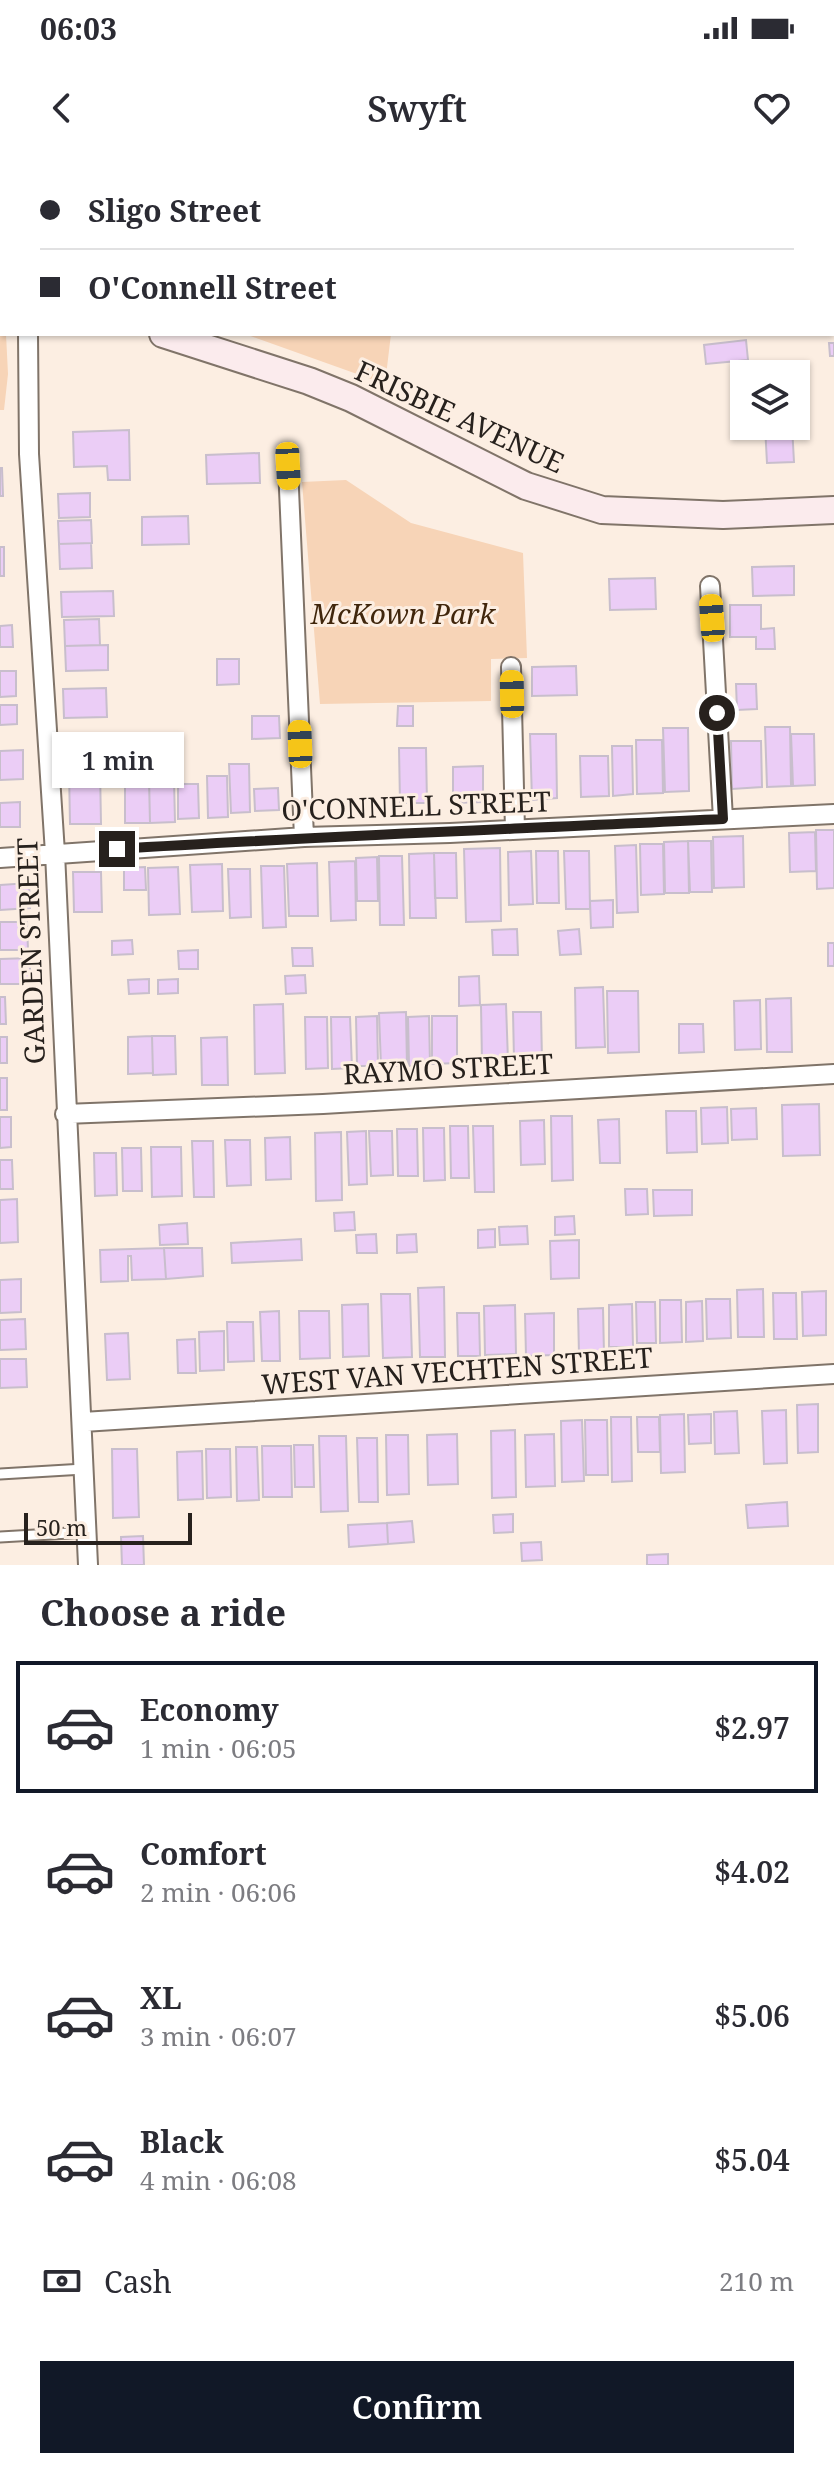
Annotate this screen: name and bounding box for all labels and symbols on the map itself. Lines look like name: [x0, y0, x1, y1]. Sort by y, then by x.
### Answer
street label: FRISBIE AVENUE: [349, 351, 571, 481]
car: [275, 441, 301, 491]
car: [698, 593, 726, 643]
park label: McKown Park: [310, 594, 496, 632]
car: [500, 670, 524, 718]
route start: [699, 695, 735, 731]
car: [287, 720, 313, 768]
callout: 1 min: [51, 733, 183, 789]
street label: O'CONNELL STREET: [281, 781, 551, 829]
route end: [99, 831, 135, 867]
street label: GARDEN STREET: [7, 837, 53, 1065]
street label: RAYMO STREET: [342, 1044, 554, 1092]
street label: WEST VAN VECHTEN STREET: [260, 1337, 654, 1403]
scale bar: [24, 1509, 192, 1545]

